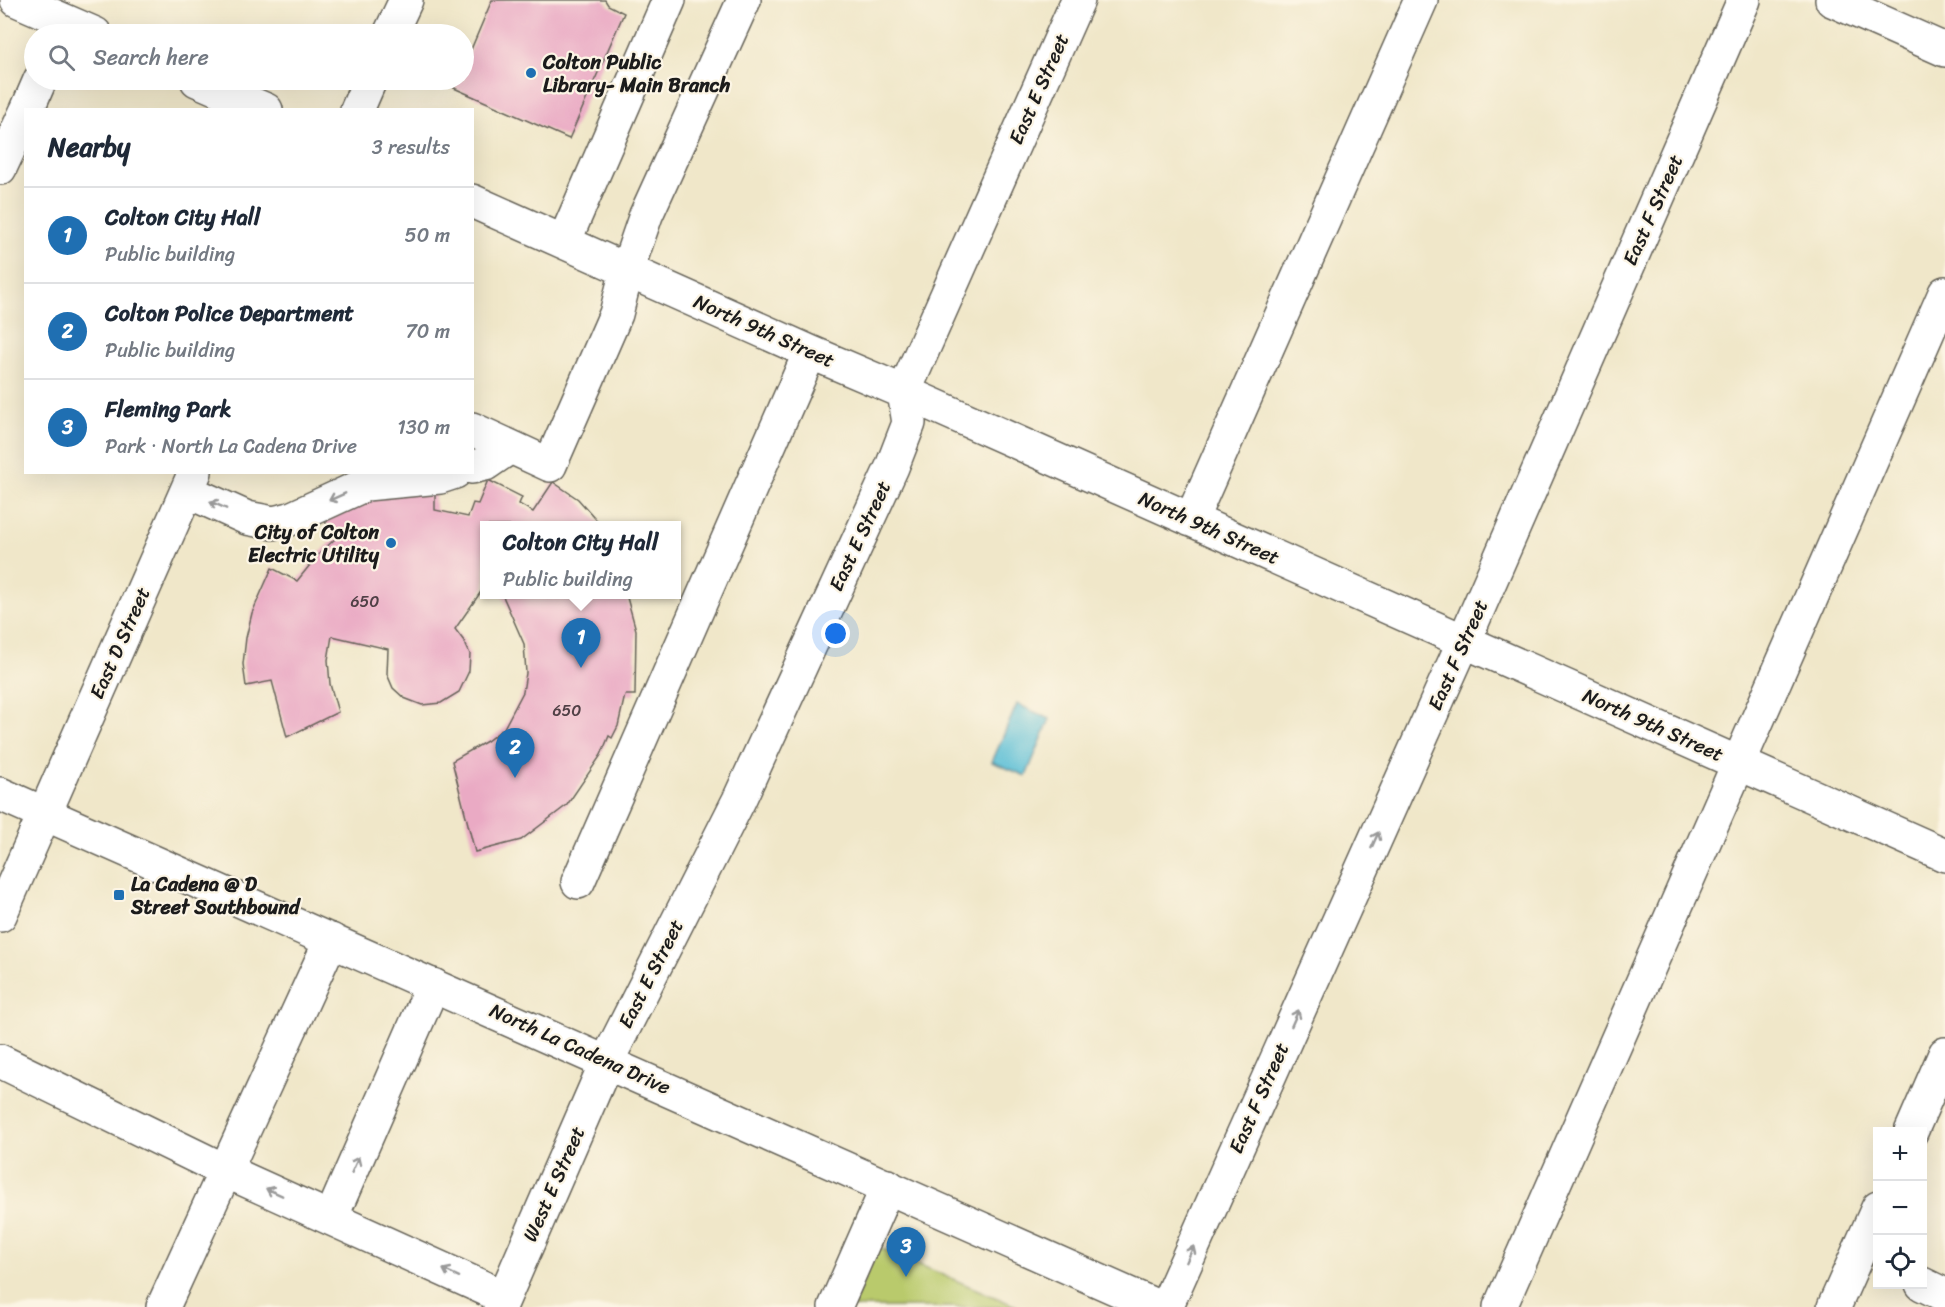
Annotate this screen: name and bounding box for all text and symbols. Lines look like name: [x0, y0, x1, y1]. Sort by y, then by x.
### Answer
search box: [24, 24, 474, 90]
street label: East E Street: [999, 27, 1079, 150]
text: Search here: [93, 38, 209, 77]
icon: search: [45, 41, 78, 74]
place label: Colton Public Library- Main Branch: [542, 45, 731, 103]
marker: Colton Public Library- Main Branch: [524, 66, 538, 80]
text: Nearby: [48, 124, 130, 170]
text: 3 results: [372, 130, 450, 165]
street label: East F Street: [1613, 149, 1693, 271]
text: Colton City Hall: [105, 198, 260, 237]
text: 1: [63, 218, 72, 253]
text: 50 m: [405, 218, 450, 253]
text: Public building: [105, 237, 235, 272]
street label: North 9th Street: [688, 284, 841, 378]
text: Colton Police Department: [105, 294, 354, 333]
text: 2: [62, 314, 73, 349]
text: 70 m: [405, 314, 450, 349]
text: Public building: [105, 333, 235, 368]
text: Fleming Park: [105, 390, 231, 429]
text: 3: [62, 410, 73, 445]
text: 130 m: [397, 410, 450, 445]
text: Park · North La Cadena Drive: [105, 429, 357, 464]
street label: East E Street: [819, 475, 901, 597]
street label: North 9th Street: [1133, 481, 1286, 575]
one-way arrow: [329, 492, 347, 503]
one-way arrow: [209, 499, 227, 510]
place label: City of Colton Electric Utility: [248, 515, 380, 573]
popup: [480, 521, 681, 599]
text: Colton City Hall: [503, 523, 658, 562]
marker: City of Colton Electric Utility: [384, 536, 398, 550]
text: Public building: [503, 562, 633, 597]
street label: East D Street: [80, 581, 160, 705]
house number: 650: [351, 587, 379, 616]
street label: East F Street: [1418, 594, 1498, 716]
pin: 1: [562, 618, 600, 668]
your location: [821, 619, 850, 648]
street label: North 9th Street: [1577, 678, 1730, 772]
house number: 650: [553, 696, 581, 725]
pin: 2: [496, 728, 534, 778]
one-way arrow: [1370, 832, 1381, 850]
place label: La Cadena @ D Street Southbound: [130, 867, 301, 925]
marker: La Cadena @ D Street Southbound: [112, 888, 126, 902]
street label: East E Street: [608, 913, 694, 1035]
street label: North La Cadena Drive: [484, 993, 676, 1105]
one-way arrow: [1290, 1010, 1301, 1028]
street label: East F Street: [1219, 1037, 1299, 1159]
street label: West E Street: [513, 1120, 595, 1247]
map controls: [1873, 1127, 1927, 1289]
button: +: [1873, 1127, 1927, 1181]
one-way arrow: [350, 1156, 361, 1174]
button: −: [1873, 1181, 1927, 1235]
one-way arrow: [265, 1186, 283, 1198]
pin: 3: [886, 1228, 926, 1277]
button: locate: [1873, 1235, 1927, 1289]
one-way arrow: [1184, 1245, 1196, 1263]
one-way arrow: [443, 1267, 461, 1278]

